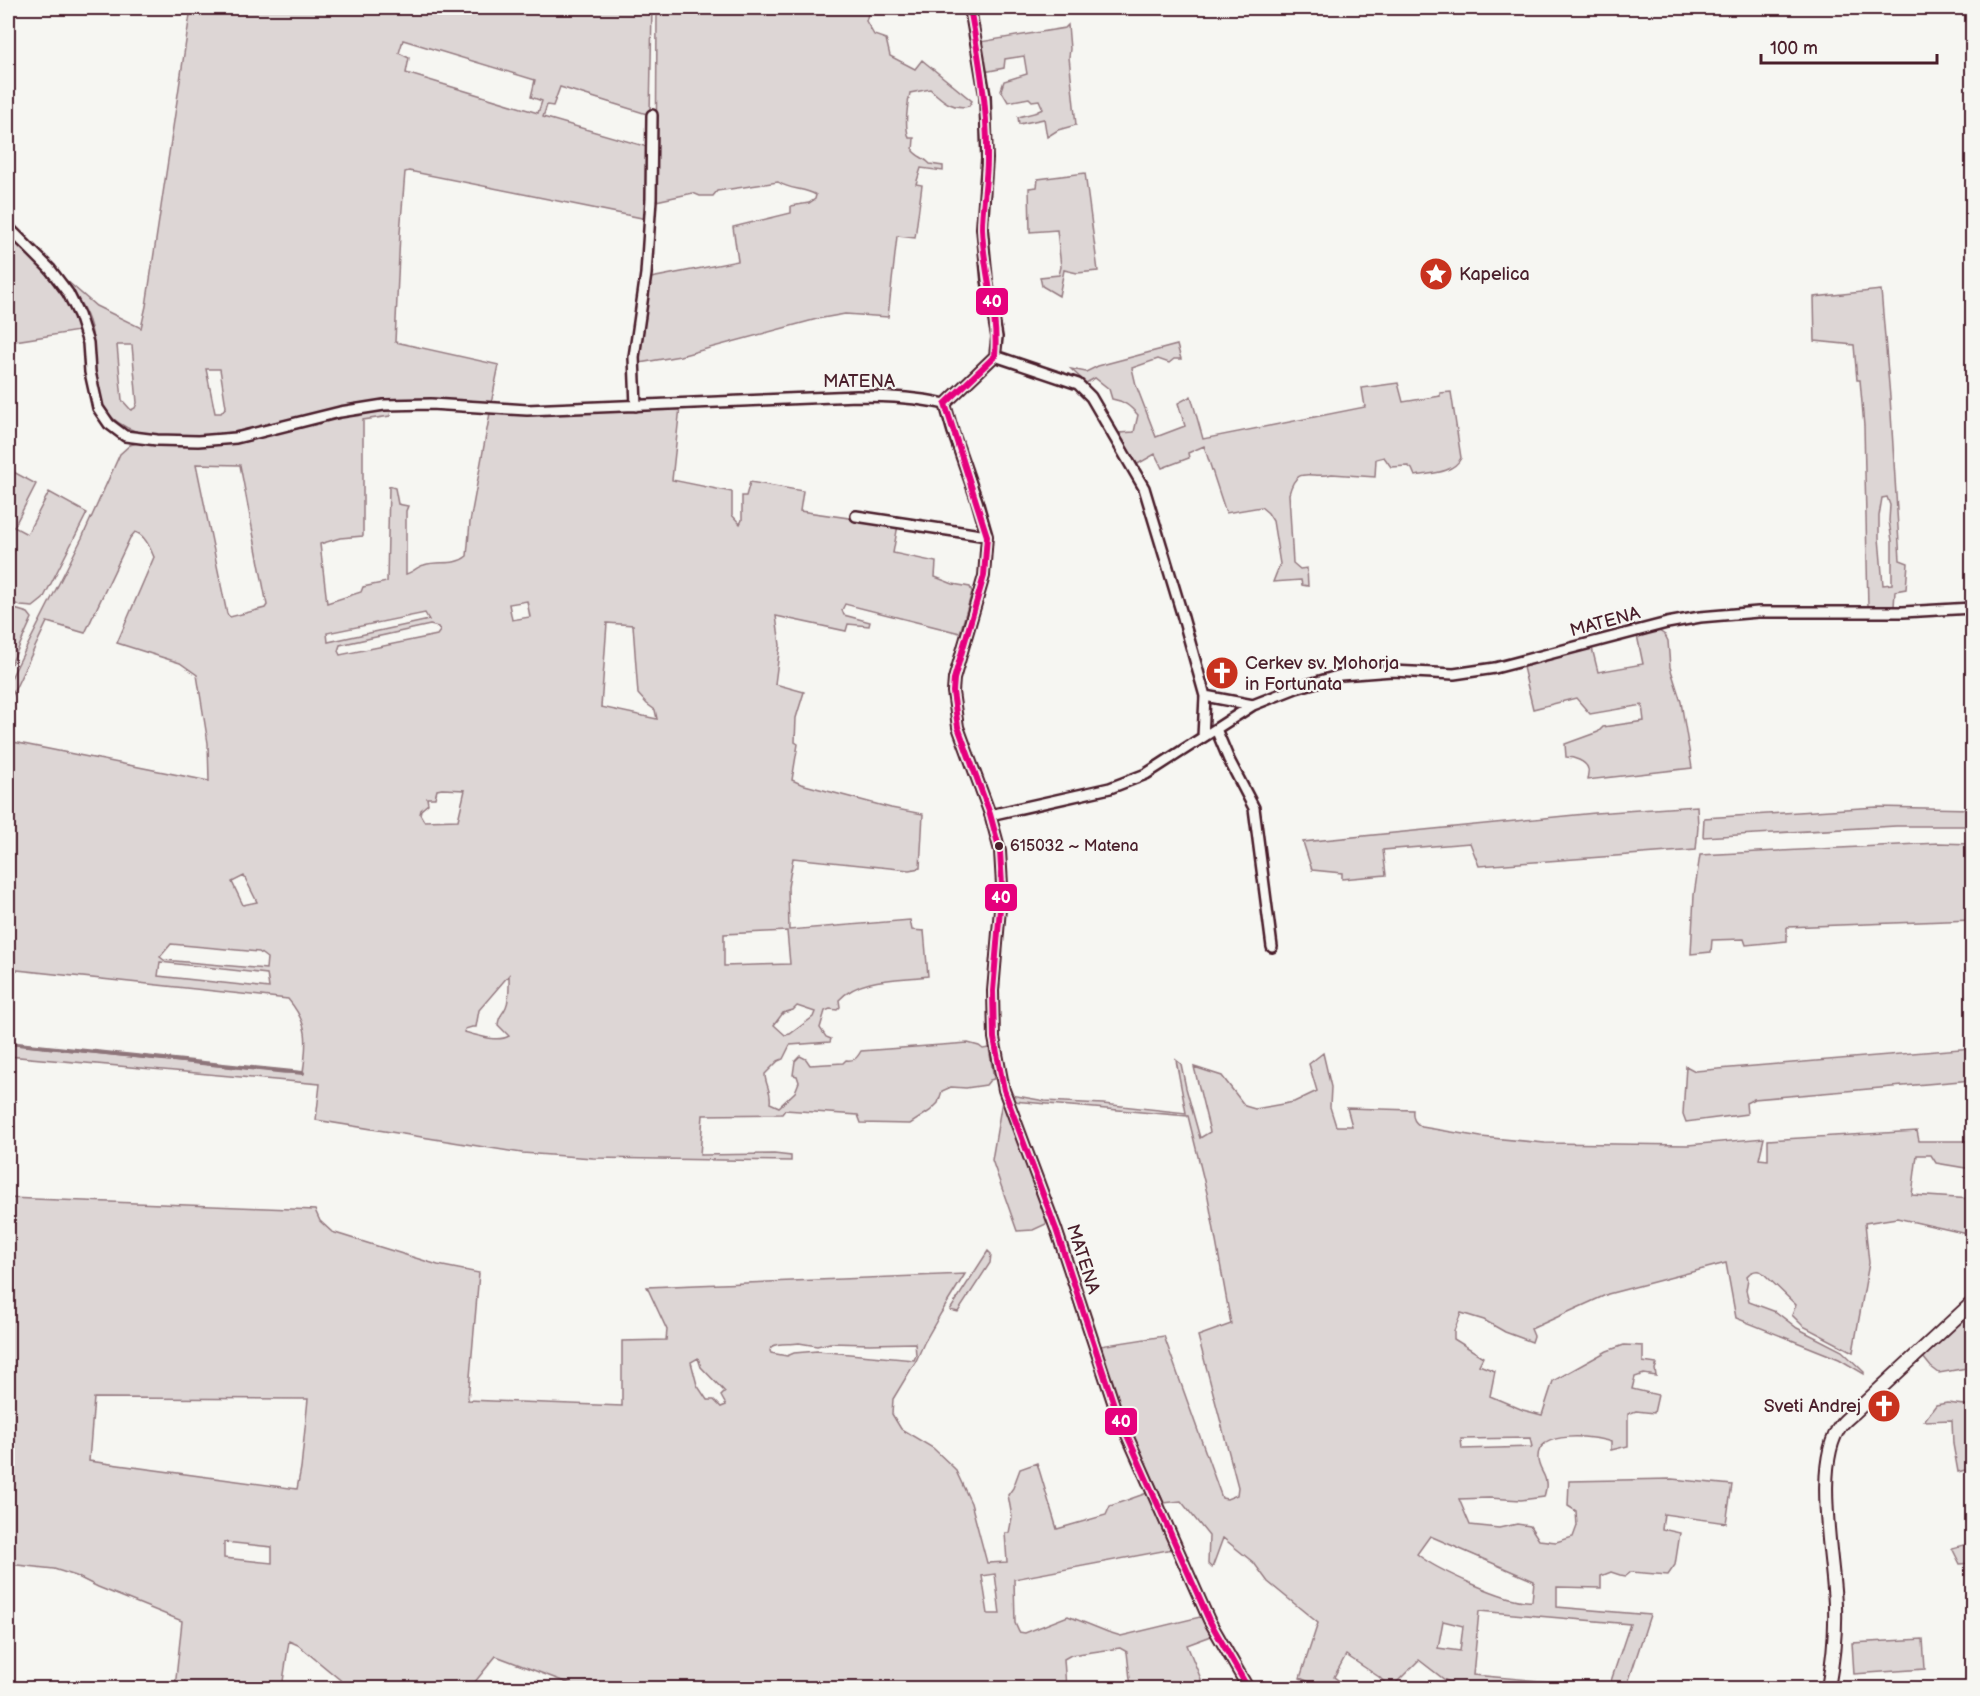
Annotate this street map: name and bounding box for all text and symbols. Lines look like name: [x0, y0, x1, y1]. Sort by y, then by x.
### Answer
scale bar: [1761, 27, 1936, 65]
text: 100 m: [1770, 38, 1818, 59]
place icon: Kapelica: [1418, 256, 1454, 292]
place label: Kapelica: [1459, 264, 1530, 285]
line badge: 40: [975, 287, 1009, 316]
text: 40: [982, 293, 1002, 312]
street label: MATENA: [823, 371, 895, 392]
street label: MATENA: [1568, 603, 1642, 641]
place label: Cerkev sv. Mohorja in Fortunata: [1245, 653, 1399, 695]
church icon: Cerkev sv. Mohorja in Fortunata: [1204, 655, 1240, 691]
place label: 615032 ~ Matena: [1010, 837, 1139, 856]
marker: 615032 ~ Matena: [993, 840, 1005, 852]
line badge: 40: [984, 883, 1018, 912]
text: 40: [991, 889, 1011, 908]
street label: MATENA: [1062, 1222, 1104, 1296]
church icon: Sveti Andrej: [1866, 1388, 1902, 1424]
place label: Sveti Andrej: [1764, 1396, 1861, 1417]
line badge: 40: [1104, 1407, 1138, 1436]
text: 40: [1111, 1413, 1131, 1432]

